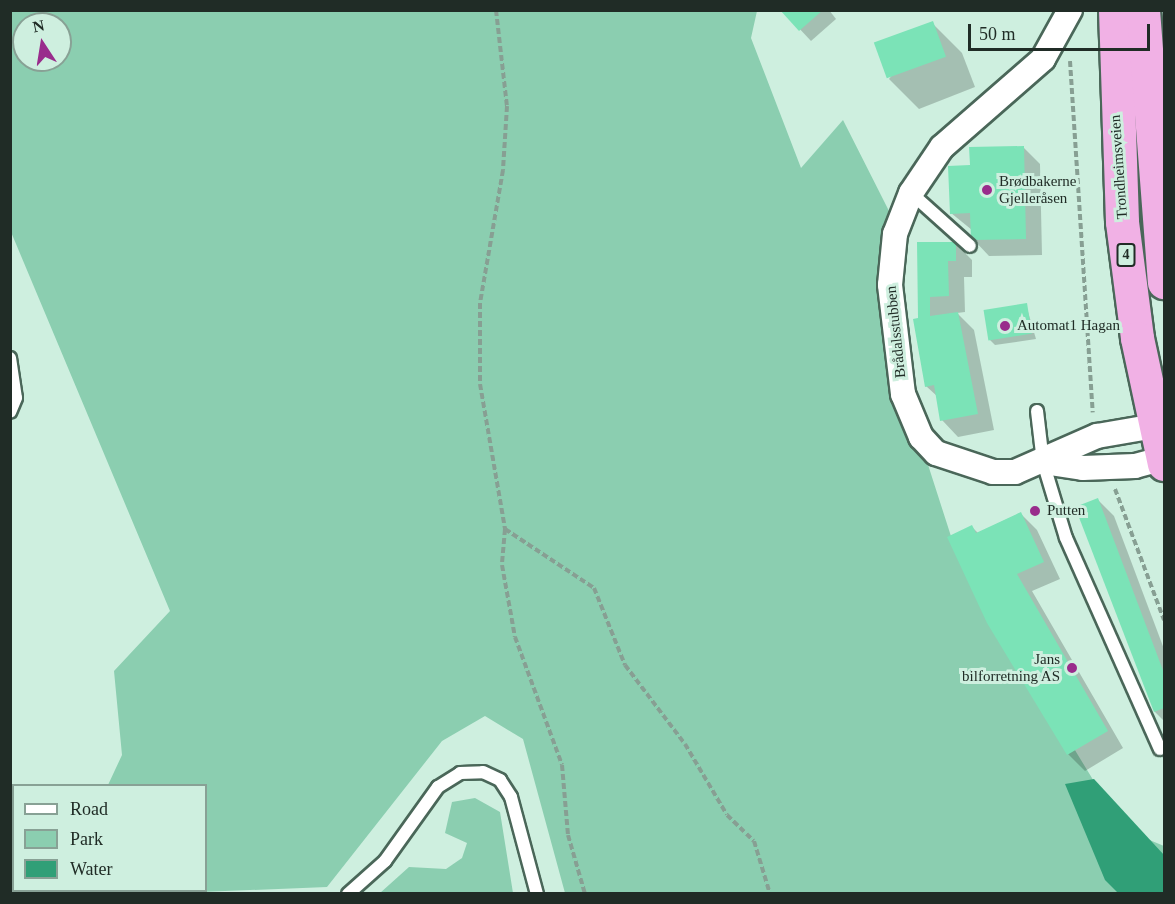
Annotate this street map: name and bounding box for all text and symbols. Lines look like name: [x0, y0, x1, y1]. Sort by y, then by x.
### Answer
north arrow: [12, 12, 72, 72]
scale bar: [971, 12, 1152, 50]
text: N: [31, 16, 46, 35]
text: 50 m: [979, 24, 1016, 44]
street label: Trondheimsveien: [1106, 114, 1132, 220]
place label: Brødbakerne Gjelleråsen: [999, 172, 1076, 207]
marker: Brødbakerne Gjelleråsen: [980, 183, 994, 197]
road number: 4: [1116, 244, 1136, 266]
street label: Brådalsstubben: [882, 285, 910, 379]
place label: Automat1 Hagan: [1017, 317, 1120, 335]
marker: Automat1 Hagan: [998, 319, 1012, 333]
place label: Putten: [1047, 502, 1085, 520]
marker: Putten: [1028, 504, 1042, 518]
place label: Jans bilforretning AS: [961, 650, 1060, 685]
marker: Jans bilforretning AS: [1065, 661, 1079, 675]
legend: [12, 784, 207, 892]
text: Road: [70, 799, 108, 819]
text: Park: [70, 829, 103, 849]
text: Water: [70, 859, 113, 879]

